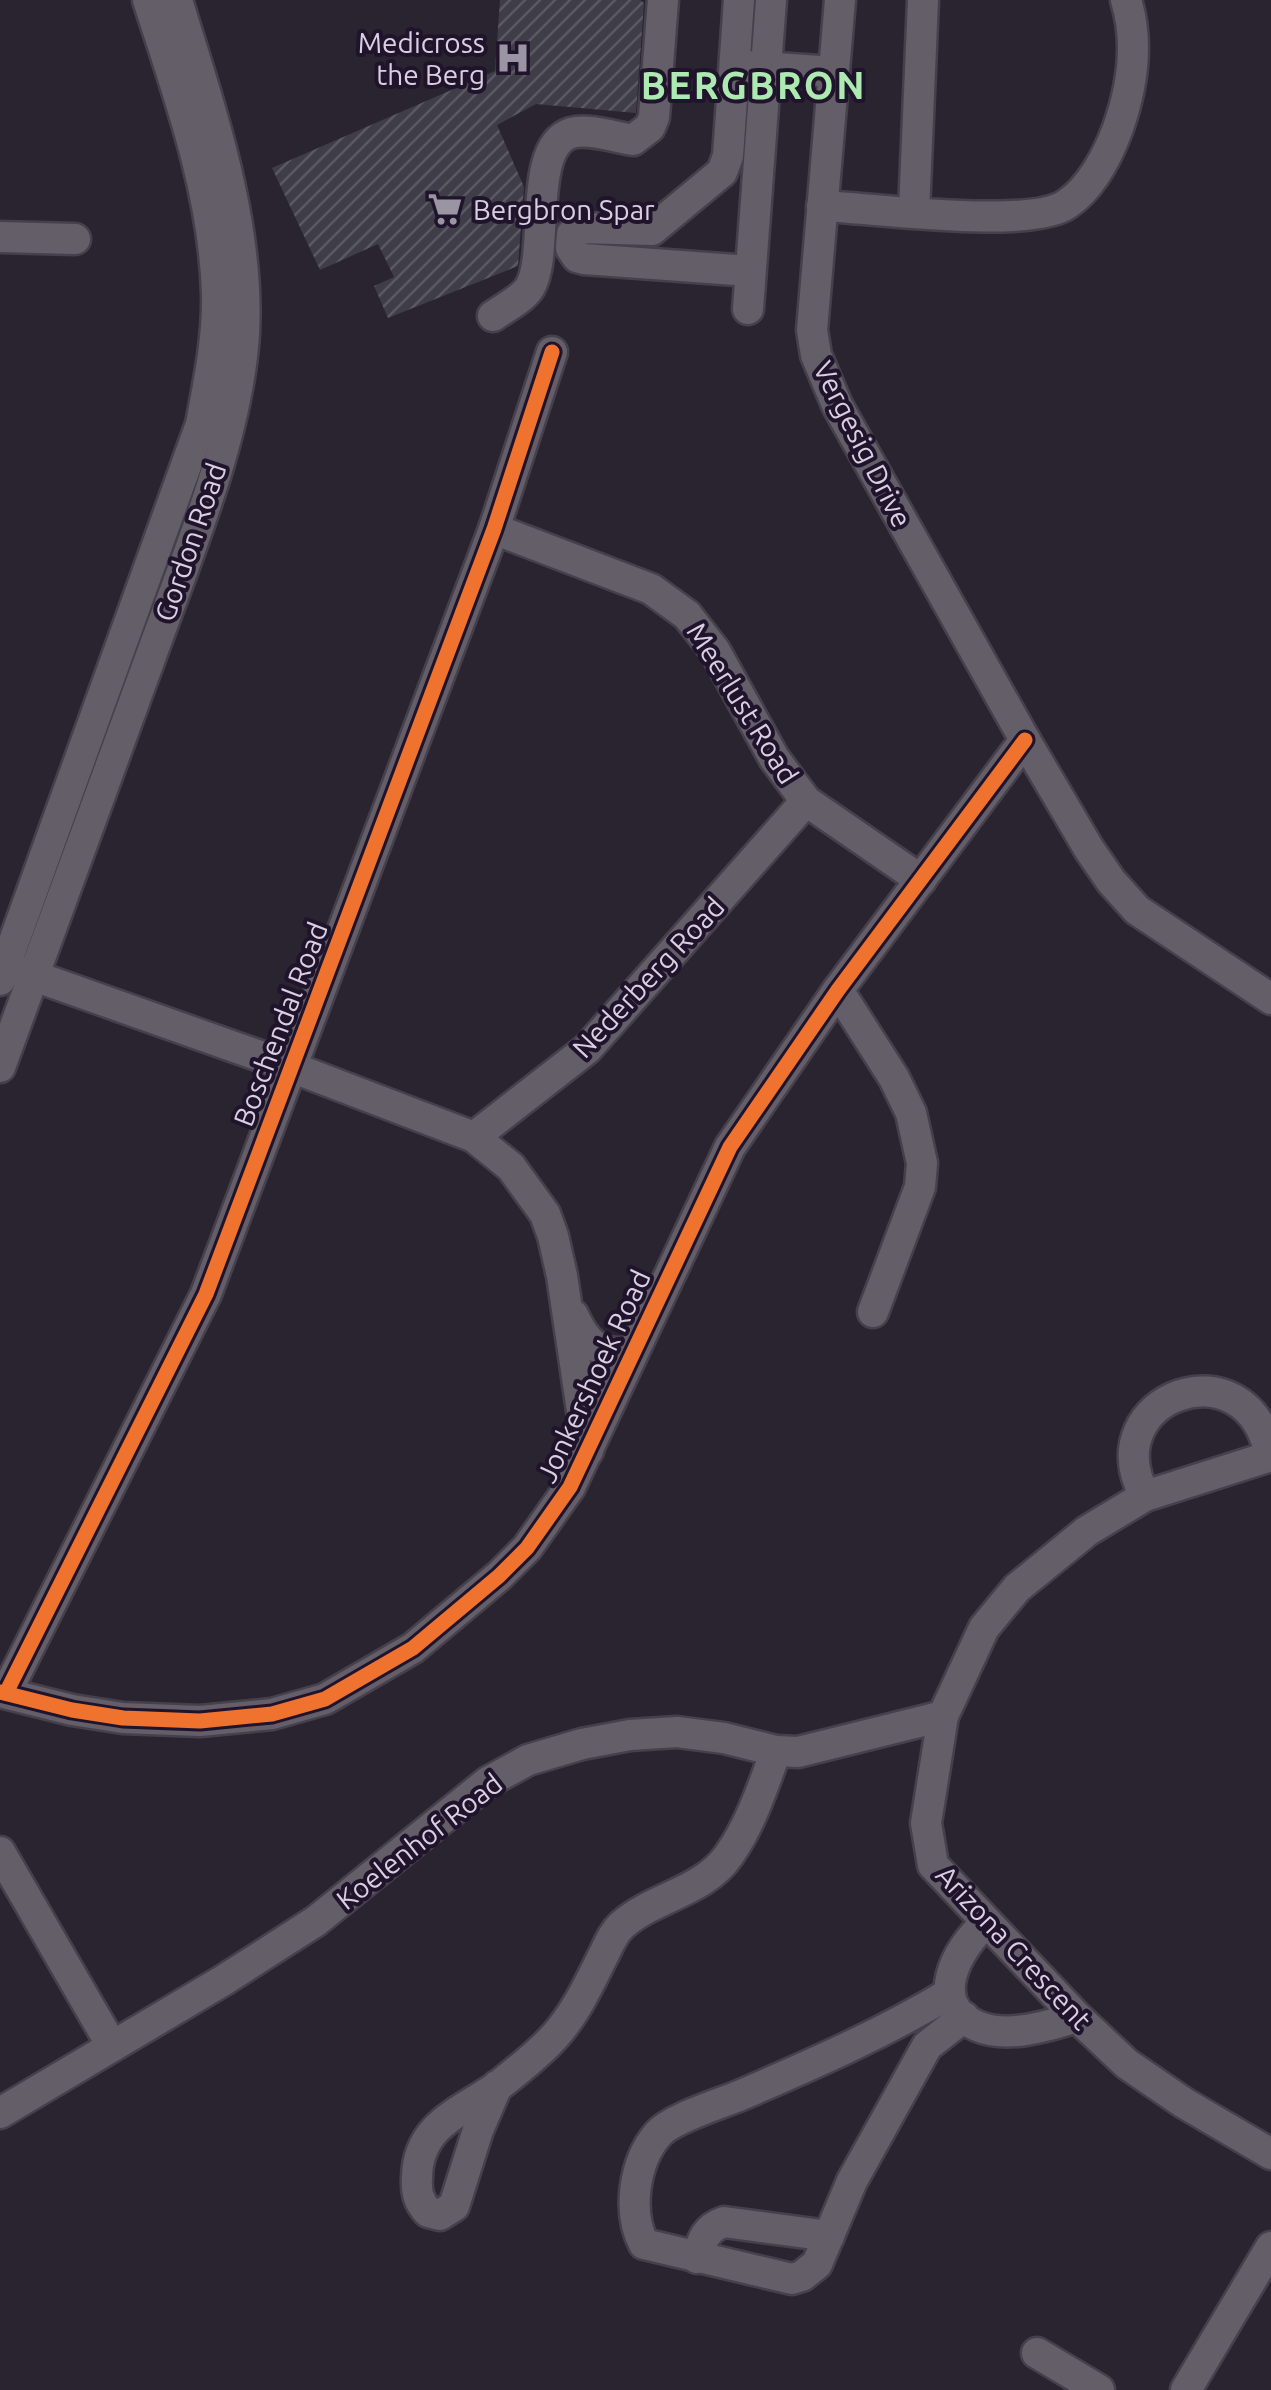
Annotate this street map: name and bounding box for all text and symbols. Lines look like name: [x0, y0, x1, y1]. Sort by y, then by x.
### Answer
place label: Medicross the Berg: [358, 27, 485, 90]
hospital icon: Medicross the Berg: [494, 39, 532, 77]
district label: BERGBRON: [641, 64, 867, 106]
supermarket icon: Bergbron Spar: [426, 190, 464, 228]
place label: Bergbron Spar: [473, 194, 655, 225]
street label: Vergesig Drive: [808, 356, 918, 532]
street label: Gordon Road: [148, 459, 232, 625]
street label: Meerlust Road: [681, 617, 805, 789]
street label: Nederberg Road: [566, 891, 730, 1063]
street label: Boschendal Road: [227, 918, 333, 1130]
street label: Jonkershoek Road: [530, 1265, 656, 1487]
street label: Koelenhof Road: [330, 1767, 508, 1915]
street label: Arizona Crescent: [930, 1859, 1098, 2035]

